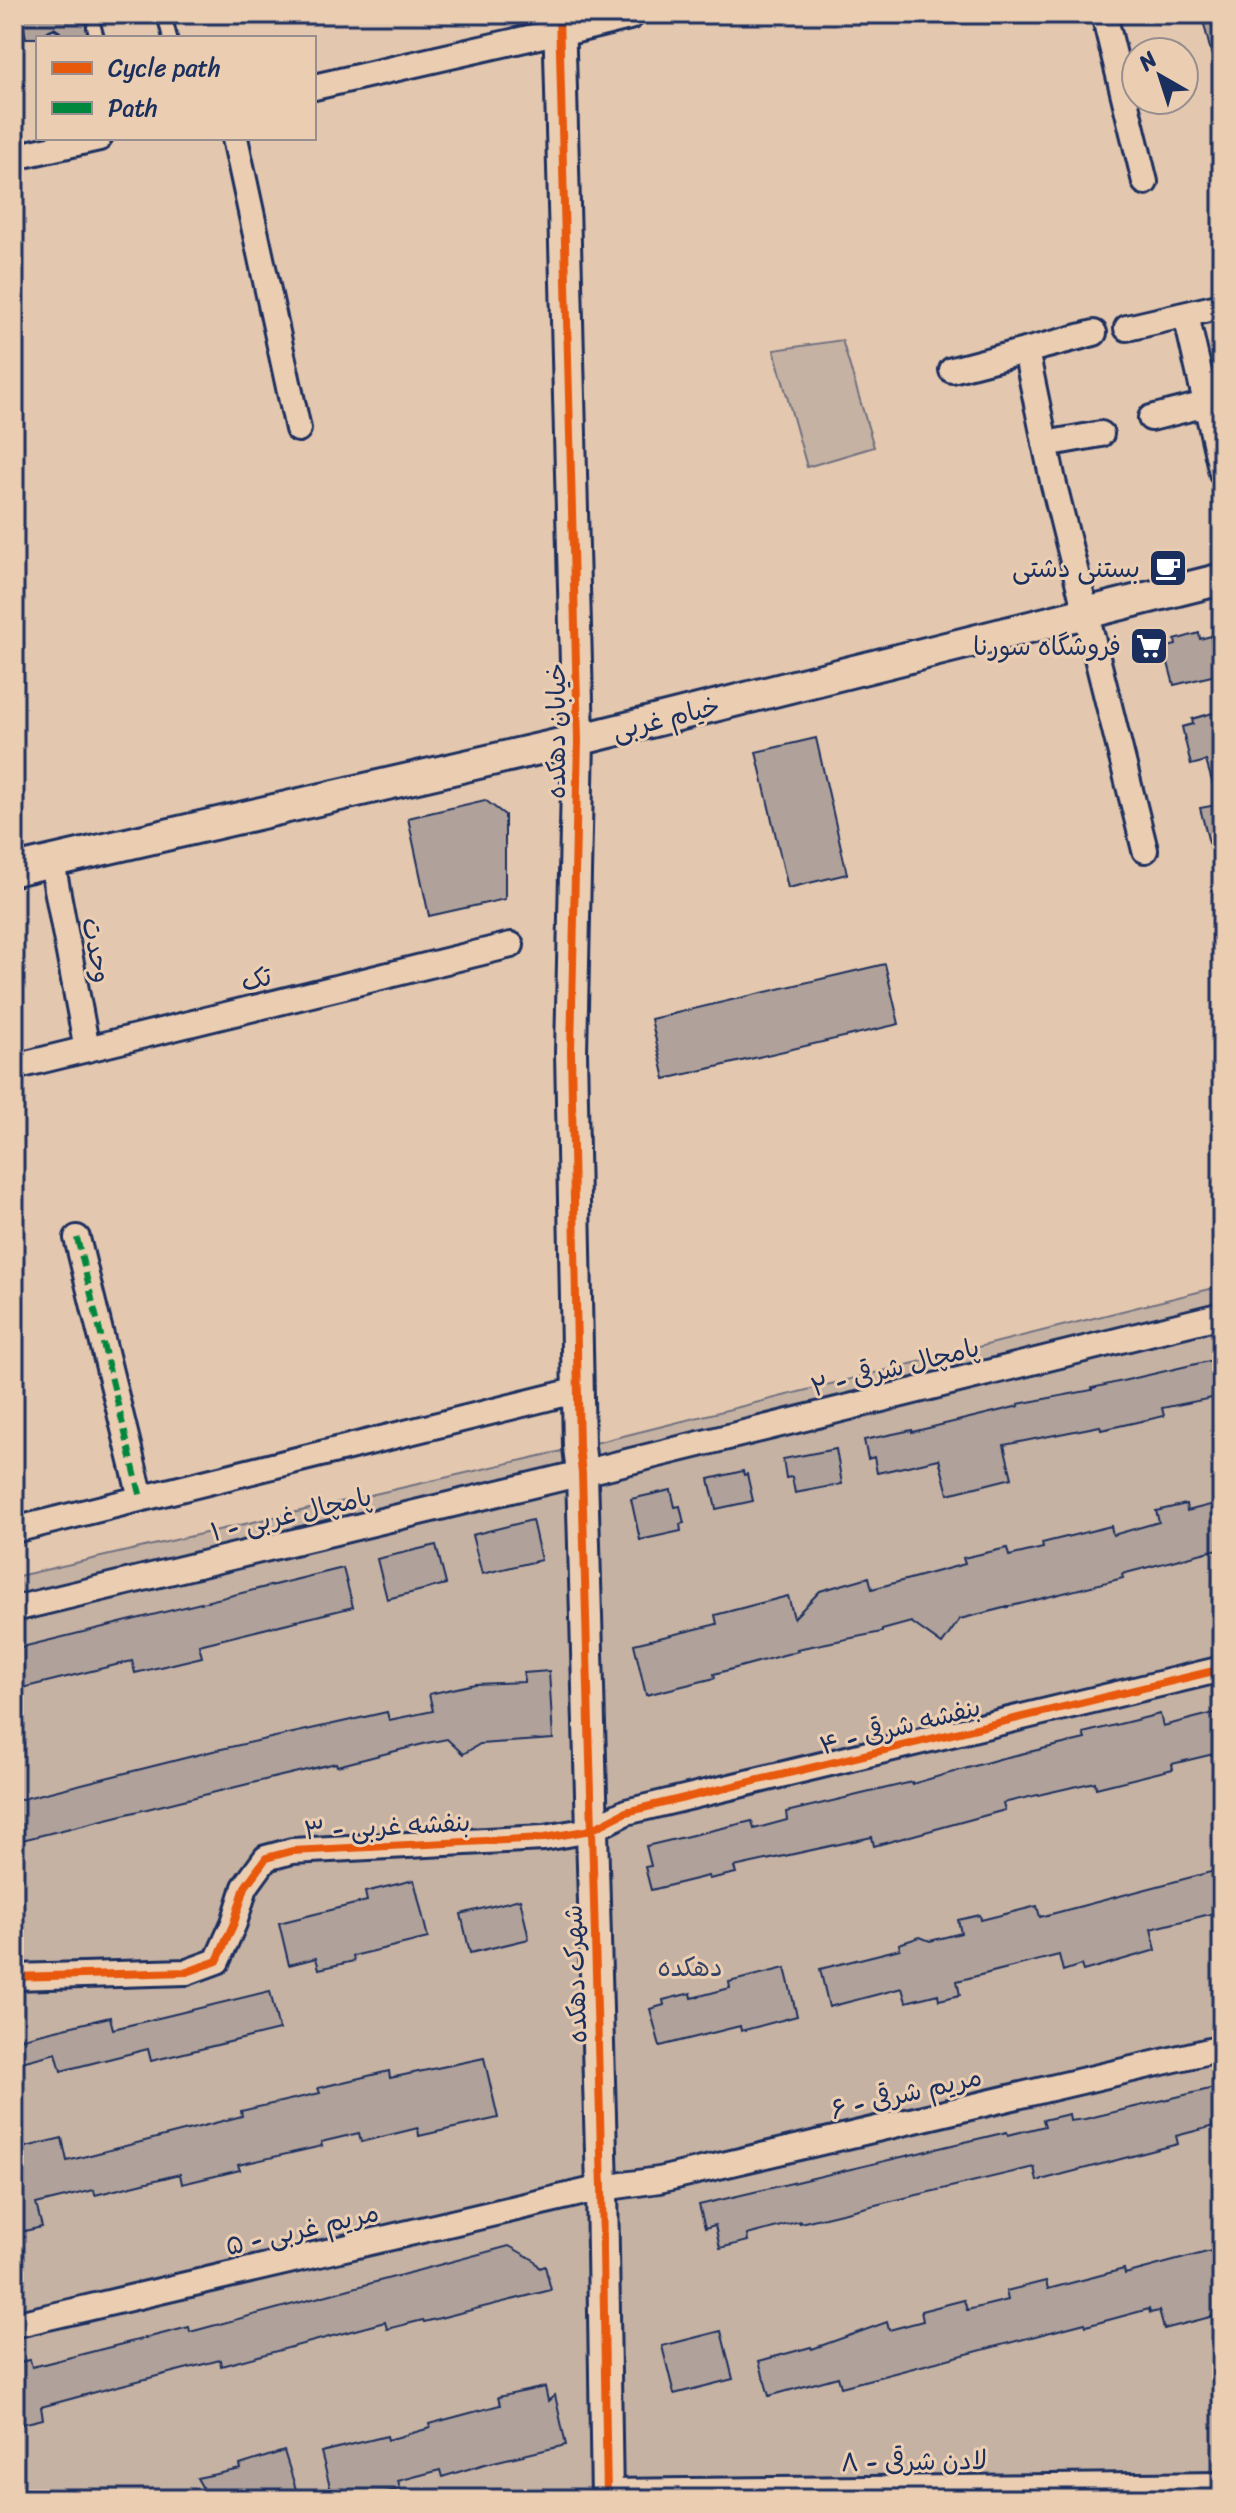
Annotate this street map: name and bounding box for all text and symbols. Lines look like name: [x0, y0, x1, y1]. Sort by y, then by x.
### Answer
legend: [36, 36, 316, 140]
north arrow: [1120, 36, 1200, 116]
text: N: [1129, 40, 1167, 81]
text: Cycle path: [108, 47, 221, 89]
text: Path: [108, 87, 158, 129]
place label: بستنی دشتی: [1012, 545, 1140, 591]
cafe icon: بستنی دشتی: [1147, 547, 1189, 589]
place label: فروشگاه سورنا: [973, 623, 1121, 669]
supermarket icon: فروشگاه سورنا: [1128, 625, 1170, 667]
street label: خیابان دهکده: [533, 663, 579, 799]
street label: خیام غربی: [607, 682, 725, 754]
street label: وحدت: [68, 913, 126, 987]
street label: تک: [236, 953, 277, 1005]
street label: پامچال شرقی - ۲: [806, 1324, 984, 1410]
street label: پامچال غربی - ۱: [206, 1473, 376, 1555]
street label: بنفشه شرقی - ۴: [814, 1684, 986, 1768]
street label: بنفشه غربی - ۳: [303, 1799, 471, 1853]
street label: شهرک دهکده: [550, 1904, 600, 2044]
park label: دهکده: [657, 1944, 723, 1990]
street label: مریم شرقی - ۶: [826, 2053, 986, 2133]
street label: مریم غربی - ۵: [221, 2189, 383, 2269]
street label: لادن شرقی - ۸: [840, 2437, 988, 2485]

